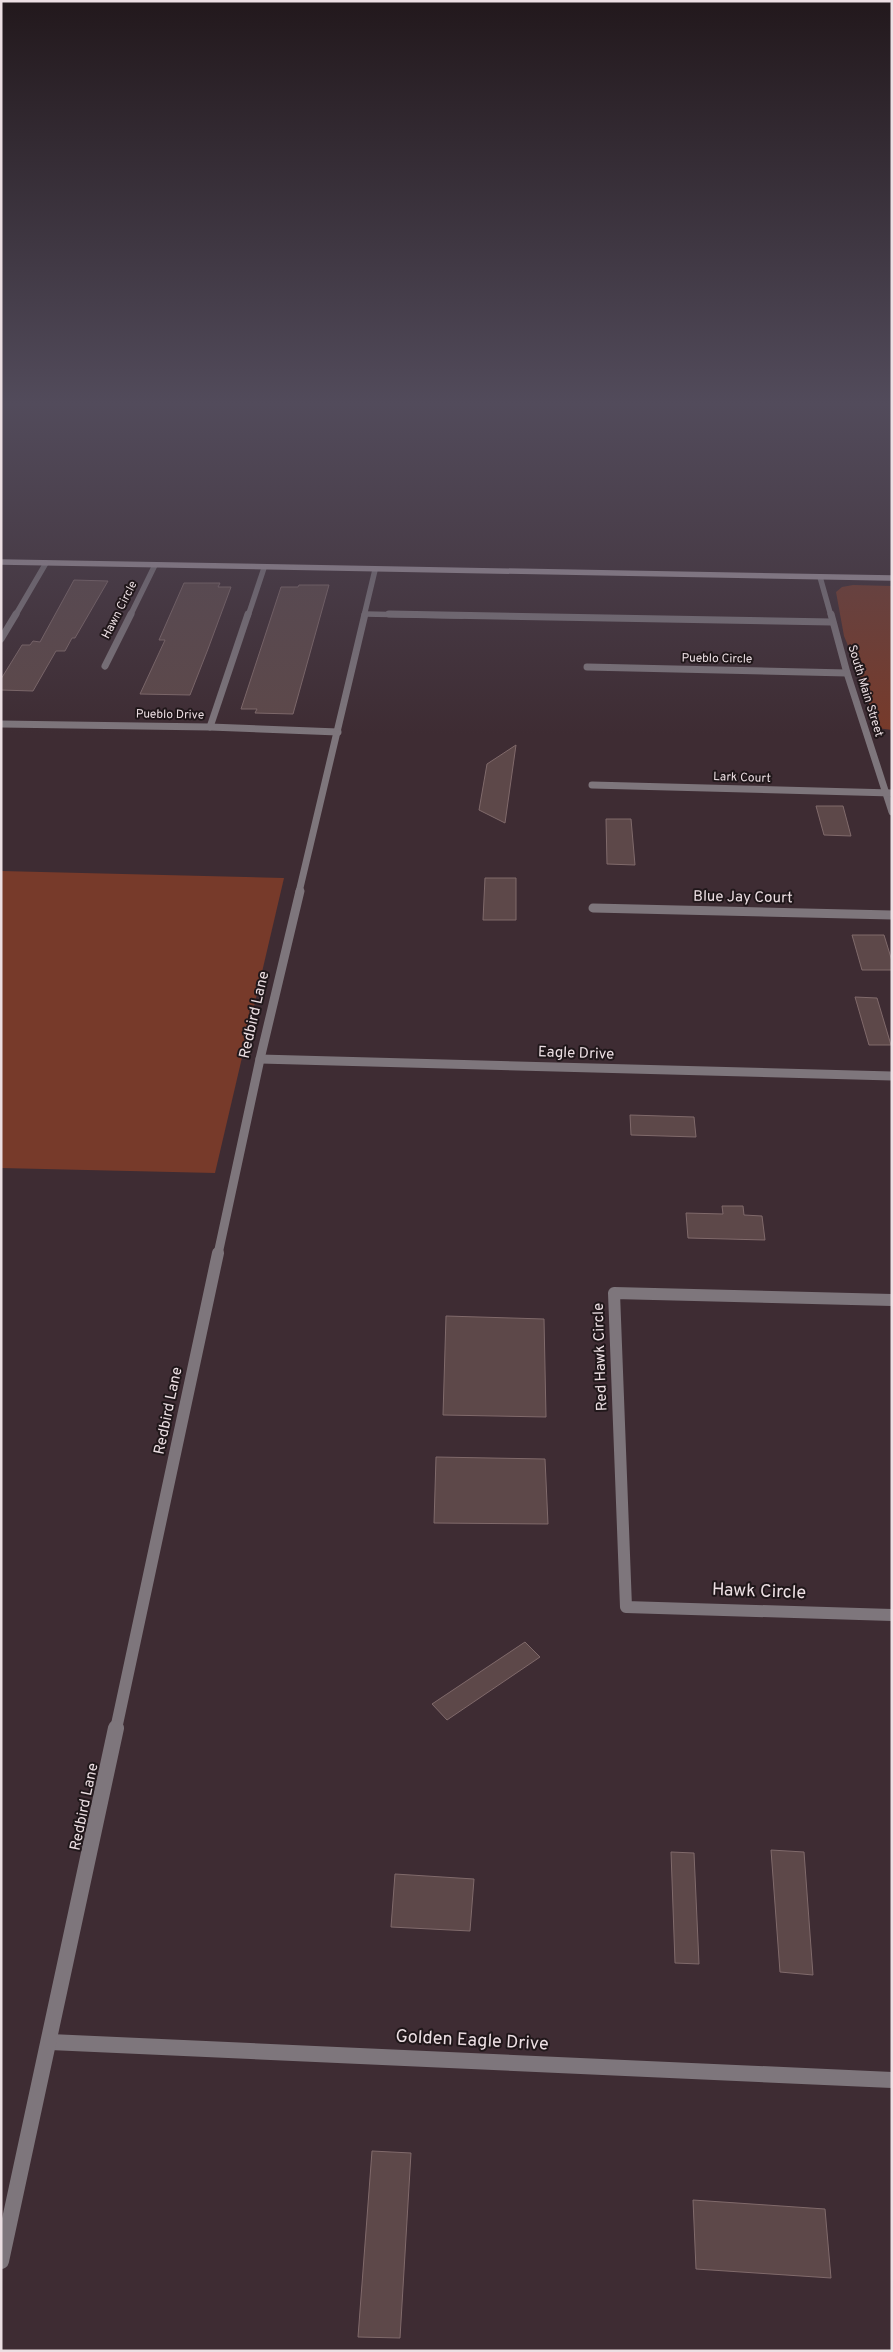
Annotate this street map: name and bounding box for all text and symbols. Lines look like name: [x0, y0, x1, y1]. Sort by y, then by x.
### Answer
street label: Hawn Circle: [99, 578, 141, 642]
street label: South Main Street: [843, 643, 887, 739]
street label: Pueblo Circle: [682, 650, 752, 668]
street label: Pueblo Drive: [136, 706, 204, 724]
street label: Lark Court: [713, 769, 771, 787]
street label: Blue Jay Court: [693, 888, 793, 908]
street label: Redbird Lane: [236, 969, 274, 1061]
street label: Eagle Drive: [537, 1043, 615, 1065]
street label: Red Hawk Circle: [590, 1303, 612, 1411]
street label: Redbird Lane: [150, 1365, 188, 1457]
street label: Hawk Circle: [712, 1579, 806, 1605]
street label: Redbird Lane: [66, 1761, 104, 1853]
street label: Golden Eagle Drive: [395, 2026, 549, 2056]

